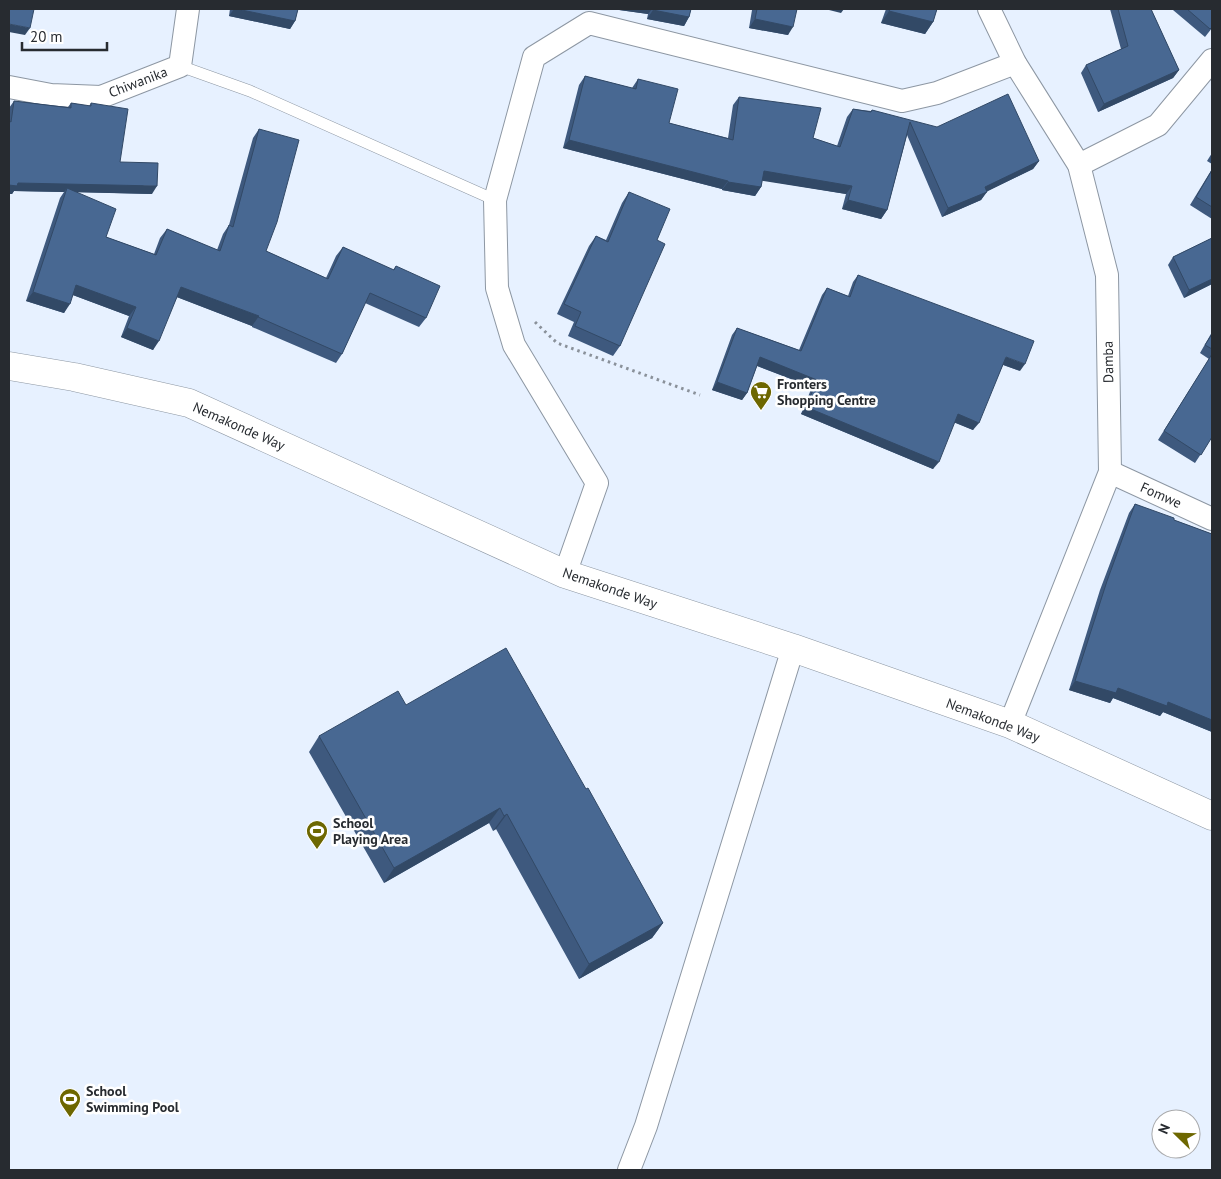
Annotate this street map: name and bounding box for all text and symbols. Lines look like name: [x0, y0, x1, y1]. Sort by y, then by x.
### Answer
scale bar: [22, 20, 108, 52]
text: 20 m: [30, 27, 63, 46]
street label: Chiwanika: [106, 63, 170, 101]
street label: Damba: [1099, 341, 1117, 383]
place label: Fronters Shopping Centre: [777, 375, 876, 409]
supermarket icon: Fronters Shopping Centre: [749, 380, 773, 411]
street label: Nemakonde Way: [190, 398, 288, 455]
street label: Fomwe: [1138, 478, 1184, 512]
street label: Nemakonde Way: [560, 563, 660, 613]
street label: Nemakonde Way: [943, 694, 1043, 746]
place label: School Playing Area: [333, 814, 408, 848]
sports icon: School Playing Area: [305, 819, 329, 850]
place label: School Swimming Pool: [86, 1082, 180, 1116]
sports icon: School Swimming Pool: [58, 1087, 82, 1118]
north arrow: [1151, 1109, 1201, 1159]
text: N: [1154, 1121, 1174, 1137]

